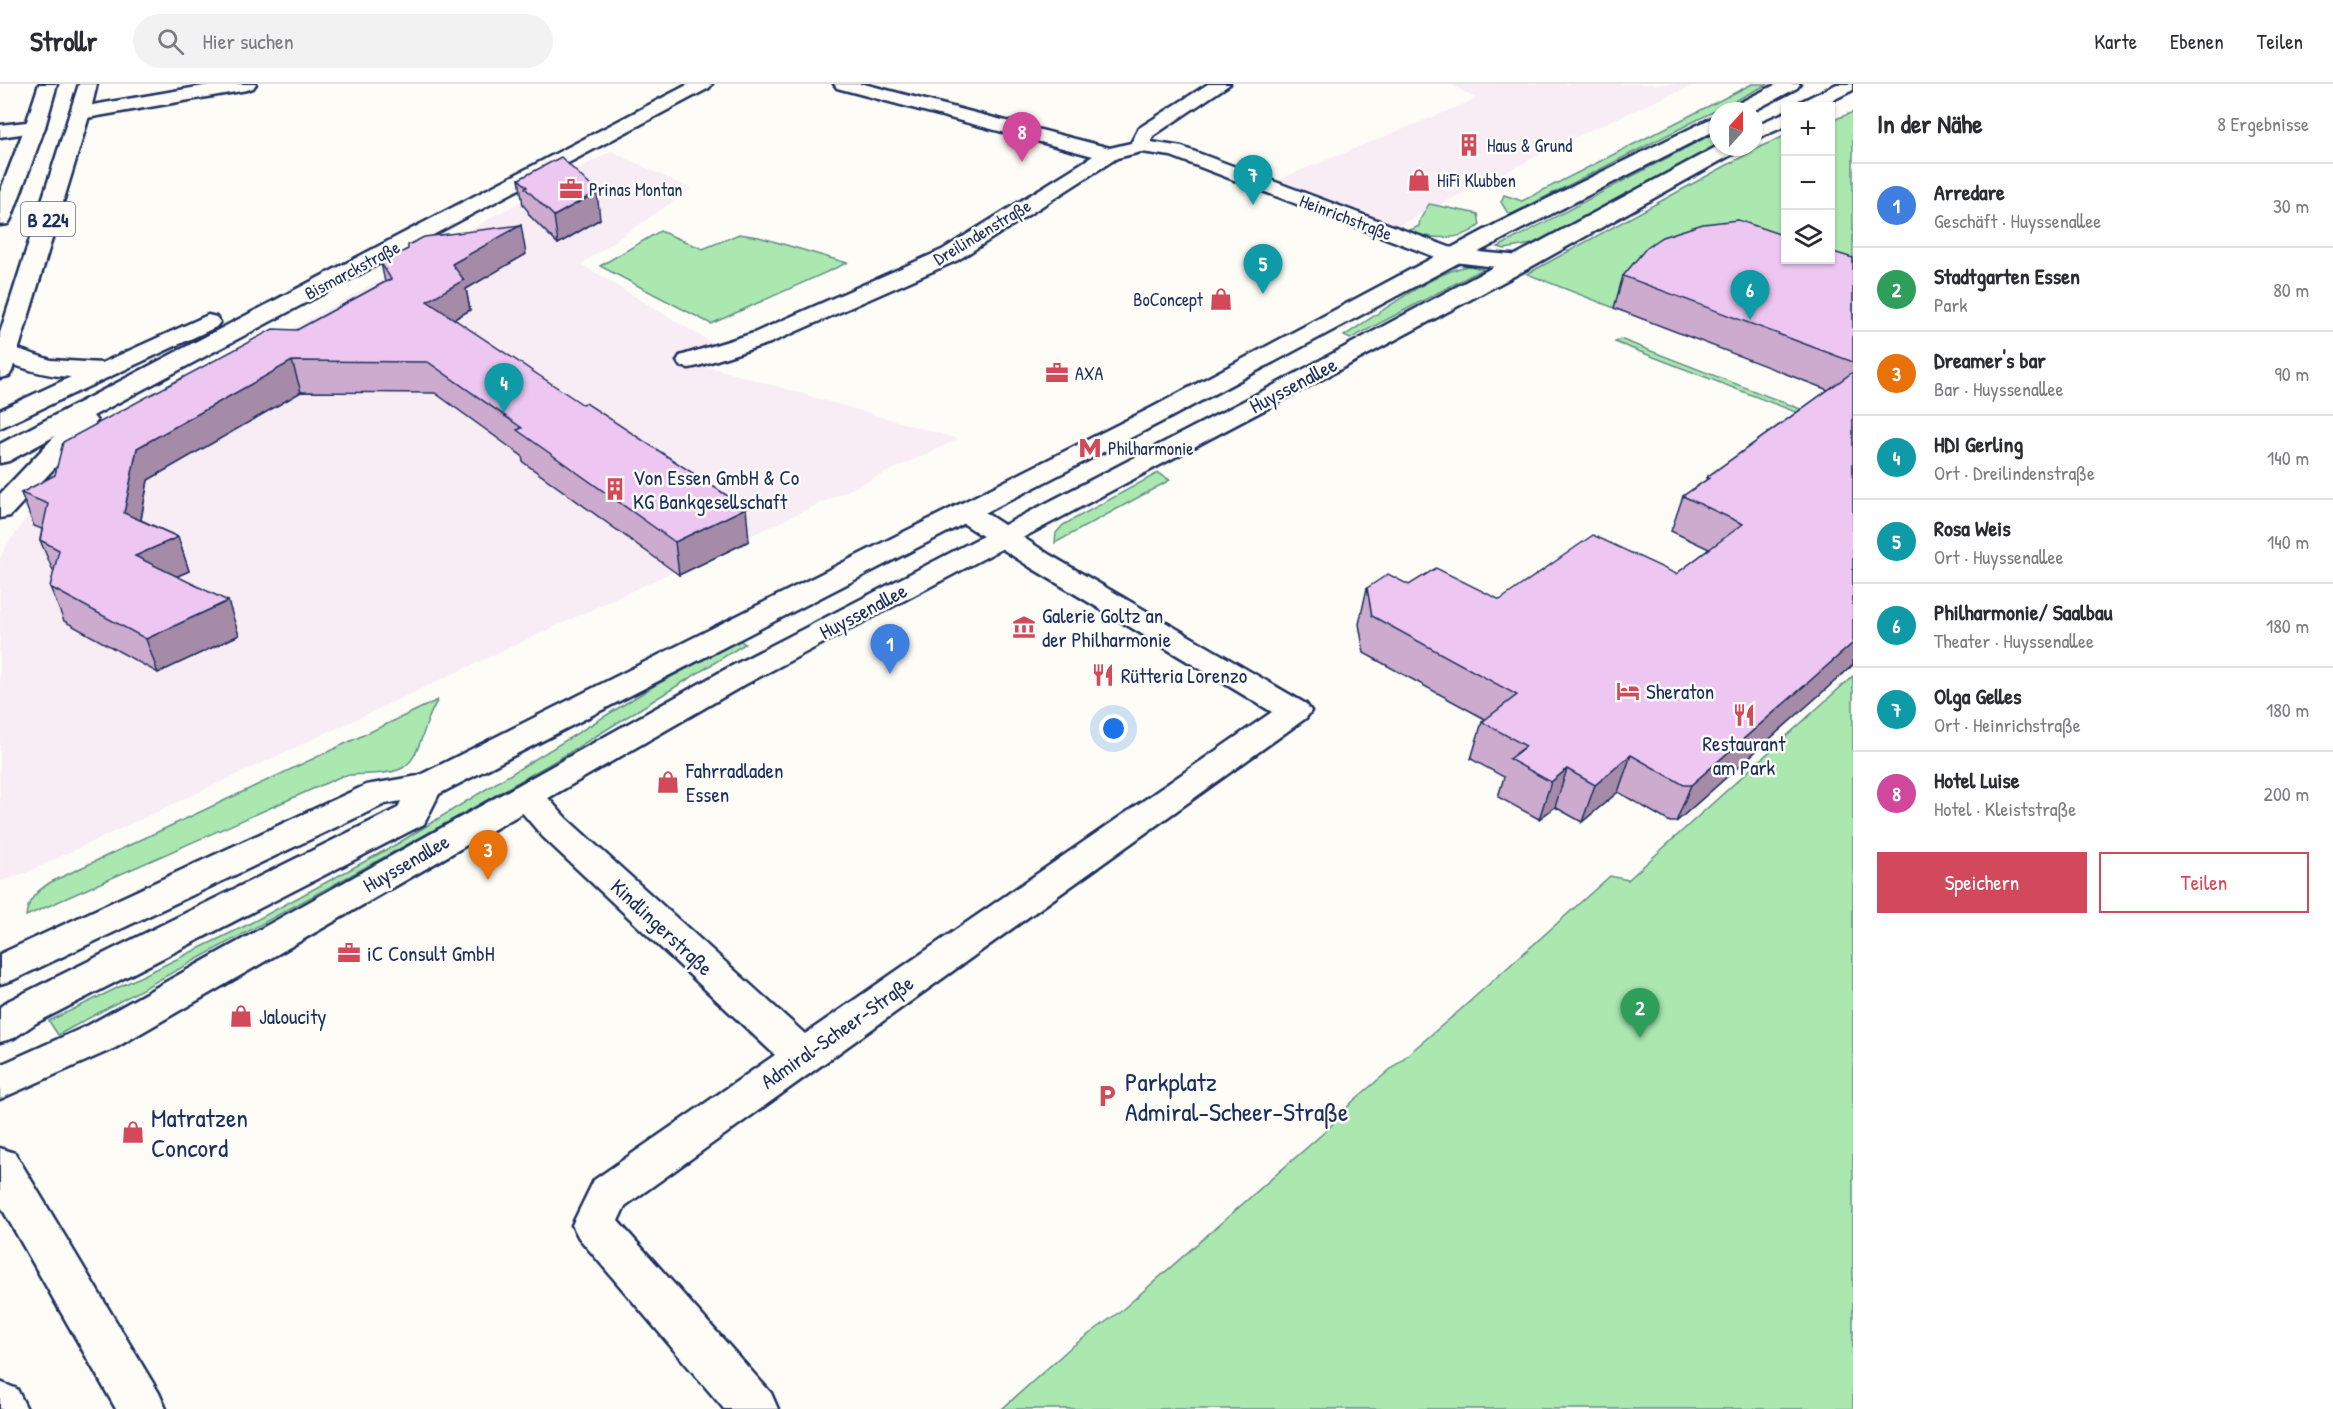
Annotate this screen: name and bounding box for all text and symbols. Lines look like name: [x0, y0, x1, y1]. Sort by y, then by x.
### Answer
search box: [133, 14, 553, 68]
text: Strollr: [30, 22, 97, 60]
icon: search: [154, 25, 187, 58]
text: Hier suchen: [202, 26, 294, 56]
text: Karte: [2094, 27, 2137, 56]
text: Ebenen: [2170, 27, 2224, 56]
text: Teilen: [2257, 27, 2303, 56]
north arrow: [1709, 102, 1763, 156]
map controls: [1781, 102, 1835, 264]
button: +: [1781, 102, 1835, 156]
text: In der Nähe: [1877, 106, 1983, 141]
text: 8 Ergebnisse: [2217, 110, 2309, 137]
pin: 8: [1002, 112, 1042, 162]
building icon: Haus & Grund: [1456, 132, 1482, 158]
place label: Haus & Grund: [1487, 133, 1572, 158]
pin: 7: [1234, 156, 1272, 205]
button: −: [1781, 156, 1835, 210]
shop icon: HiFi Klubben: [1406, 167, 1432, 193]
place label: HiFi Klubben: [1437, 168, 1516, 193]
office icon: Prinas Montan: [558, 176, 584, 202]
place label: Prinas Montan: [589, 177, 682, 202]
text: Arredare: [1934, 177, 2005, 207]
street label: Heinrichstraße: [1296, 188, 1396, 246]
text: 1: [1893, 192, 1900, 219]
text: 30 m: [2273, 192, 2309, 219]
street label: Dreilindenstraße: [929, 193, 1035, 271]
road number: B 224: [21, 202, 75, 236]
text: Geschäft · Huyssenallee: [1934, 207, 2101, 234]
button: layers: [1781, 210, 1835, 264]
street label: Bismarckstraße: [300, 234, 404, 306]
pin: 5: [1244, 244, 1282, 294]
text: Stadtgarten Essen: [1934, 261, 2080, 291]
pin: 6: [1730, 270, 1770, 320]
text: 2: [1892, 276, 1901, 303]
text: 80 m: [2273, 276, 2309, 303]
shop icon: BoConcept: [1208, 286, 1234, 312]
place label: BoConcept: [1133, 287, 1204, 312]
text: Park: [1934, 291, 1967, 318]
text: Dreamer's bar: [1934, 345, 2046, 375]
street label: Huyssenallee: [1244, 350, 1342, 420]
office icon: AXA: [1044, 360, 1070, 386]
text: 3: [1892, 360, 1901, 387]
text: 90 m: [2275, 360, 2309, 387]
place label: AXA: [1075, 361, 1104, 386]
pin: 4: [484, 364, 524, 413]
text: Bar · Huyssenallee: [1934, 375, 2063, 402]
text: HDI Gerling: [1934, 429, 2023, 459]
metro station icon: Philharmonie: [1077, 435, 1103, 461]
place label: Philharmonie: [1108, 436, 1193, 461]
text: 4: [1893, 444, 1900, 471]
text: 140 m: [2267, 444, 2309, 471]
text: Ort · Dreilindenstraße: [1934, 459, 2095, 486]
place label: Von Essen GmbH & Co KG Bankgesellschaft: [633, 463, 799, 516]
building icon: Von Essen GmbH & Co KG Bankgesellschaft: [602, 476, 628, 502]
text: Rosa Weis: [1934, 513, 2011, 543]
text: 5: [1892, 528, 1901, 555]
text: 140 m: [2267, 528, 2309, 555]
text: Ort · Huyssenallee: [1934, 543, 2064, 570]
street label: Huyssenallee: [814, 576, 912, 646]
text: Philharmonie/ Saalbau: [1934, 597, 2112, 627]
place label: Galerie Goltz an der Philharmonie: [1042, 601, 1171, 654]
text: 6: [1893, 612, 1900, 639]
text: 180 m: [2266, 612, 2309, 639]
museum icon: Galerie Goltz an der Philharmonie: [1011, 614, 1037, 640]
pin: 1: [870, 624, 910, 674]
text: Theater · Huyssenallee: [1934, 627, 2094, 654]
place label: Rütteria Lorenzo: [1121, 661, 1247, 690]
restaurant icon: Rütteria Lorenzo: [1090, 662, 1116, 688]
place label: Sheraton: [1646, 677, 1714, 706]
hotel icon: Sheraton: [1615, 678, 1641, 704]
text: Olga Gelles: [1934, 681, 2022, 711]
text: 7: [1892, 696, 1901, 723]
text: 180 m: [2266, 696, 2309, 723]
restaurant icon: Restaurant am Park: [1731, 702, 1757, 728]
text: Ort · Heinrichstraße: [1934, 711, 2081, 738]
your location: [1099, 714, 1128, 743]
place label: Restaurant am Park: [1703, 729, 1786, 782]
place label: Fahrradladen Essen: [685, 756, 783, 809]
text: Hotel Luise: [1934, 765, 2020, 795]
shop icon: Fahrradladen Essen: [655, 769, 681, 795]
text: 8: [1892, 780, 1901, 807]
text: 200 m: [2264, 780, 2309, 807]
text: Hotel · Kleiststraße: [1934, 795, 2076, 822]
street label: Huyssenallee: [358, 827, 454, 899]
pin: 3: [468, 830, 508, 880]
button: Speichern: [1877, 852, 2087, 913]
button: Teilen: [2099, 852, 2309, 913]
street label: Kindlingerstraße: [605, 872, 719, 982]
place label: iC Consult GmbH: [367, 939, 495, 968]
office icon: iC Consult GmbH: [336, 940, 362, 966]
street label: Admiral-Scheer-Straße: [755, 968, 919, 1096]
pin: 2: [1620, 988, 1660, 1038]
place label: Jaloucity: [259, 1002, 327, 1031]
shop icon: Jaloucity: [228, 1003, 254, 1029]
place label: Parkplatz Admiral-Scheer-Straße: [1125, 1064, 1348, 1129]
parking icon: Parkplatz Admiral-Scheer-Straße: [1094, 1083, 1120, 1109]
place label: Matratzen Concord: [151, 1100, 248, 1165]
shop icon: Matratzen Concord: [120, 1119, 146, 1145]

